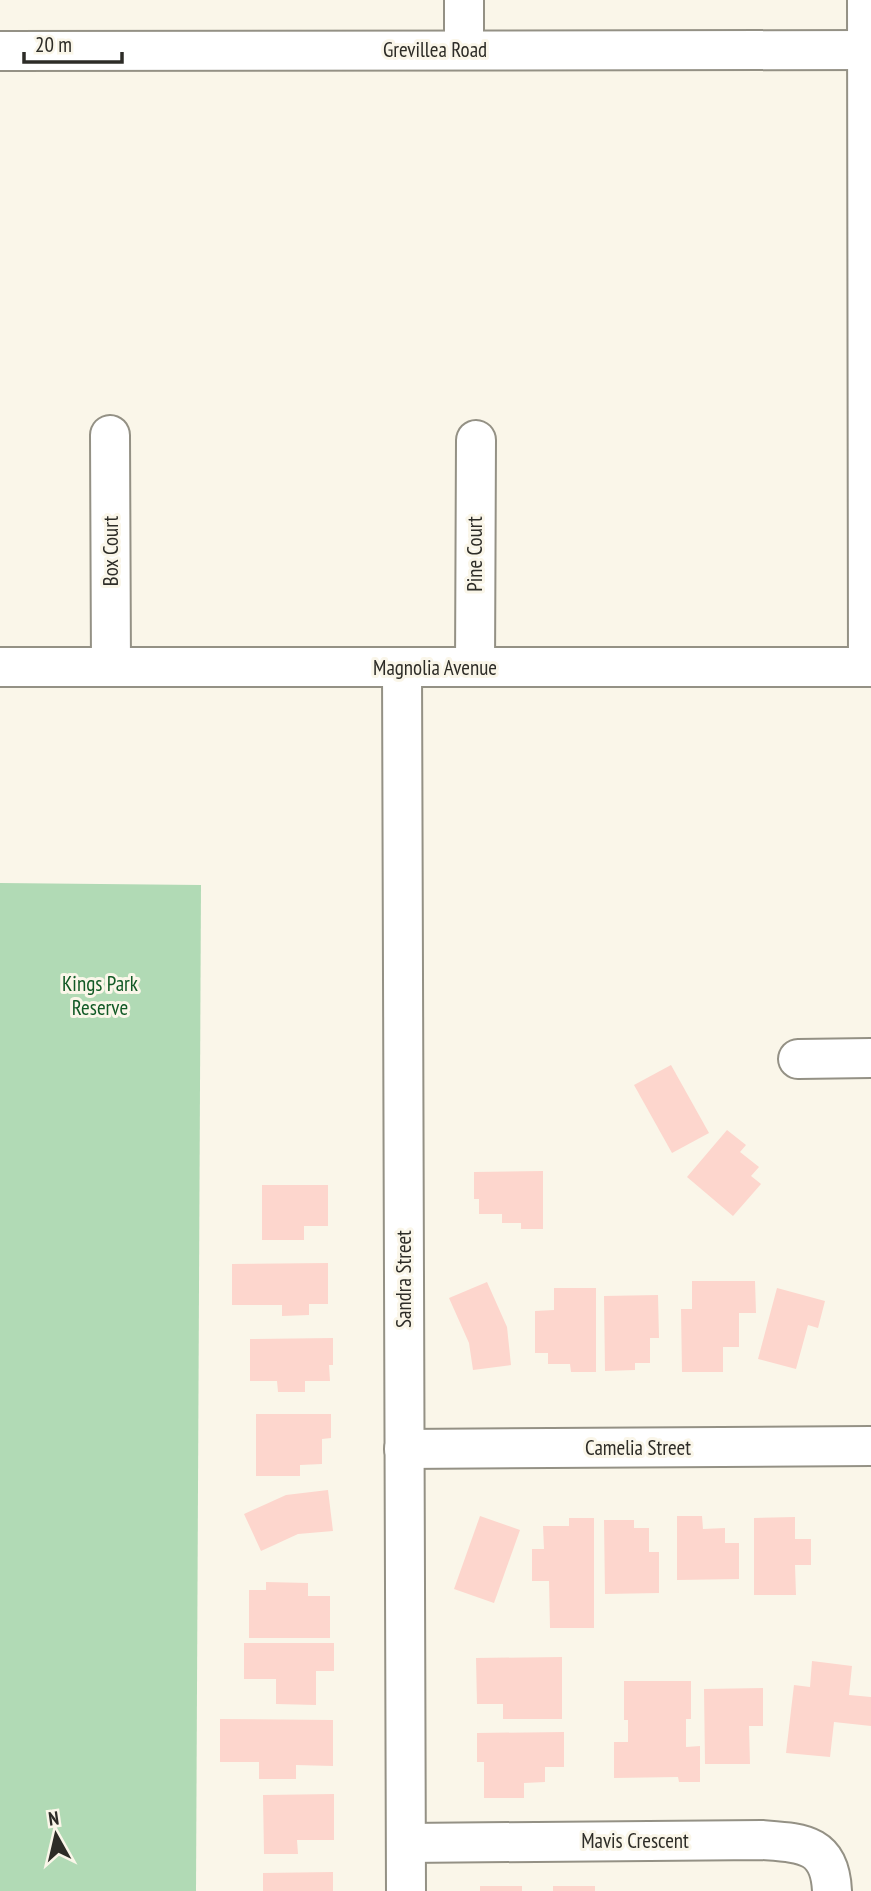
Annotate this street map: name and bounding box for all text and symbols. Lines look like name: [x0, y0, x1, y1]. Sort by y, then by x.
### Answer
scale bar: [24, 21, 122, 65]
text: 20 m: [35, 31, 72, 58]
street label: Grevillea Road: [383, 36, 487, 63]
street label: Box Court: [97, 516, 124, 586]
street label: Pine Court: [461, 516, 488, 592]
street label: Magnolia Avenue: [373, 654, 497, 681]
park label: Kings Park Reserve: [62, 970, 138, 1021]
street label: Sandra Street: [390, 1230, 417, 1328]
street label: Camelia Street: [585, 1434, 691, 1461]
north arrow: [21, 1800, 91, 1870]
text: N: [47, 1806, 60, 1831]
street label: Mavis Crescent: [581, 1827, 689, 1854]

